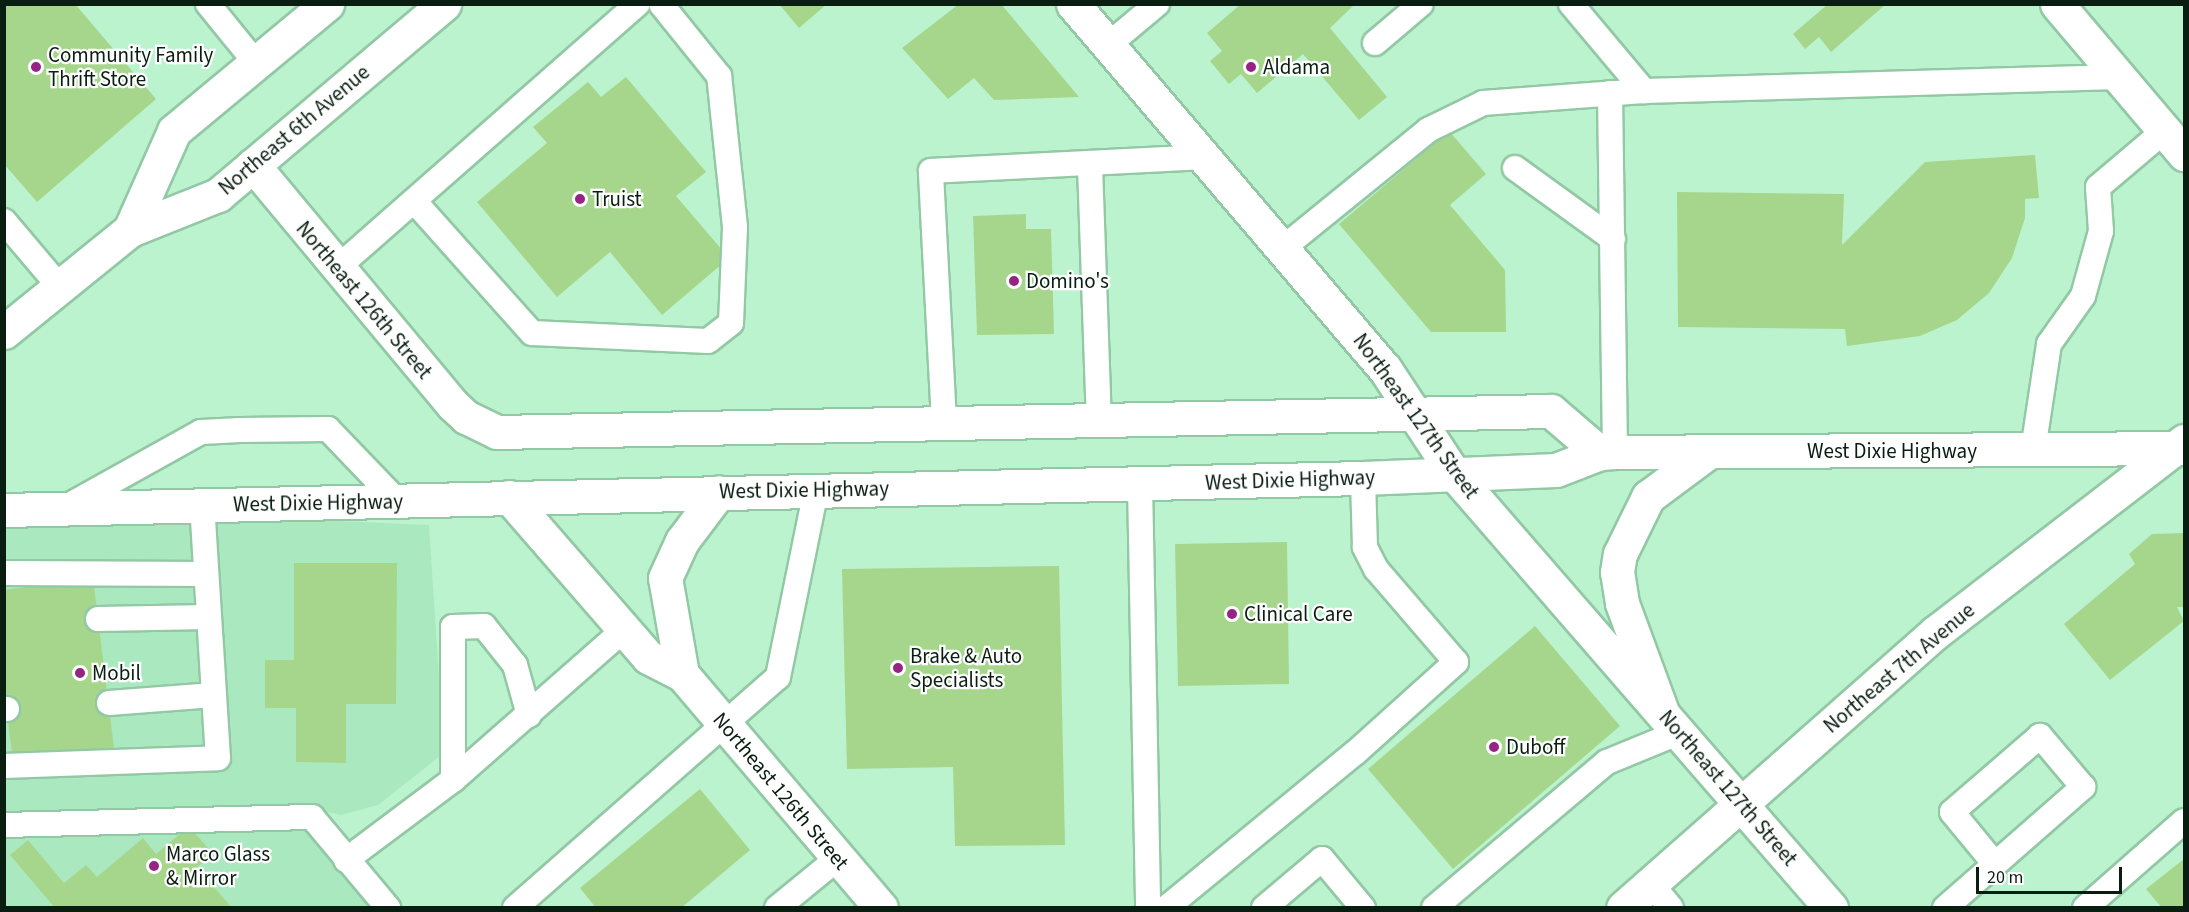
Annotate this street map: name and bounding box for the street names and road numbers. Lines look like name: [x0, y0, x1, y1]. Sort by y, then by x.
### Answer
street label: Northeast 6th Avenue: [213, 60, 375, 200]
street label: Northeast 126th Street: [291, 216, 437, 384]
street label: Northeast 127th Street: [1348, 329, 1484, 503]
street label: West Dixie Highway: [1807, 438, 1977, 464]
street label: West Dixie Highway: [1205, 464, 1375, 496]
street label: West Dixie Highway: [719, 476, 889, 504]
street label: West Dixie Highway: [233, 489, 403, 517]
street label: Northeast 7th Avenue: [1818, 598, 1980, 738]
street label: Northeast 127th Street: [1654, 705, 1802, 871]
street label: Northeast 126th Street: [708, 707, 854, 875]

